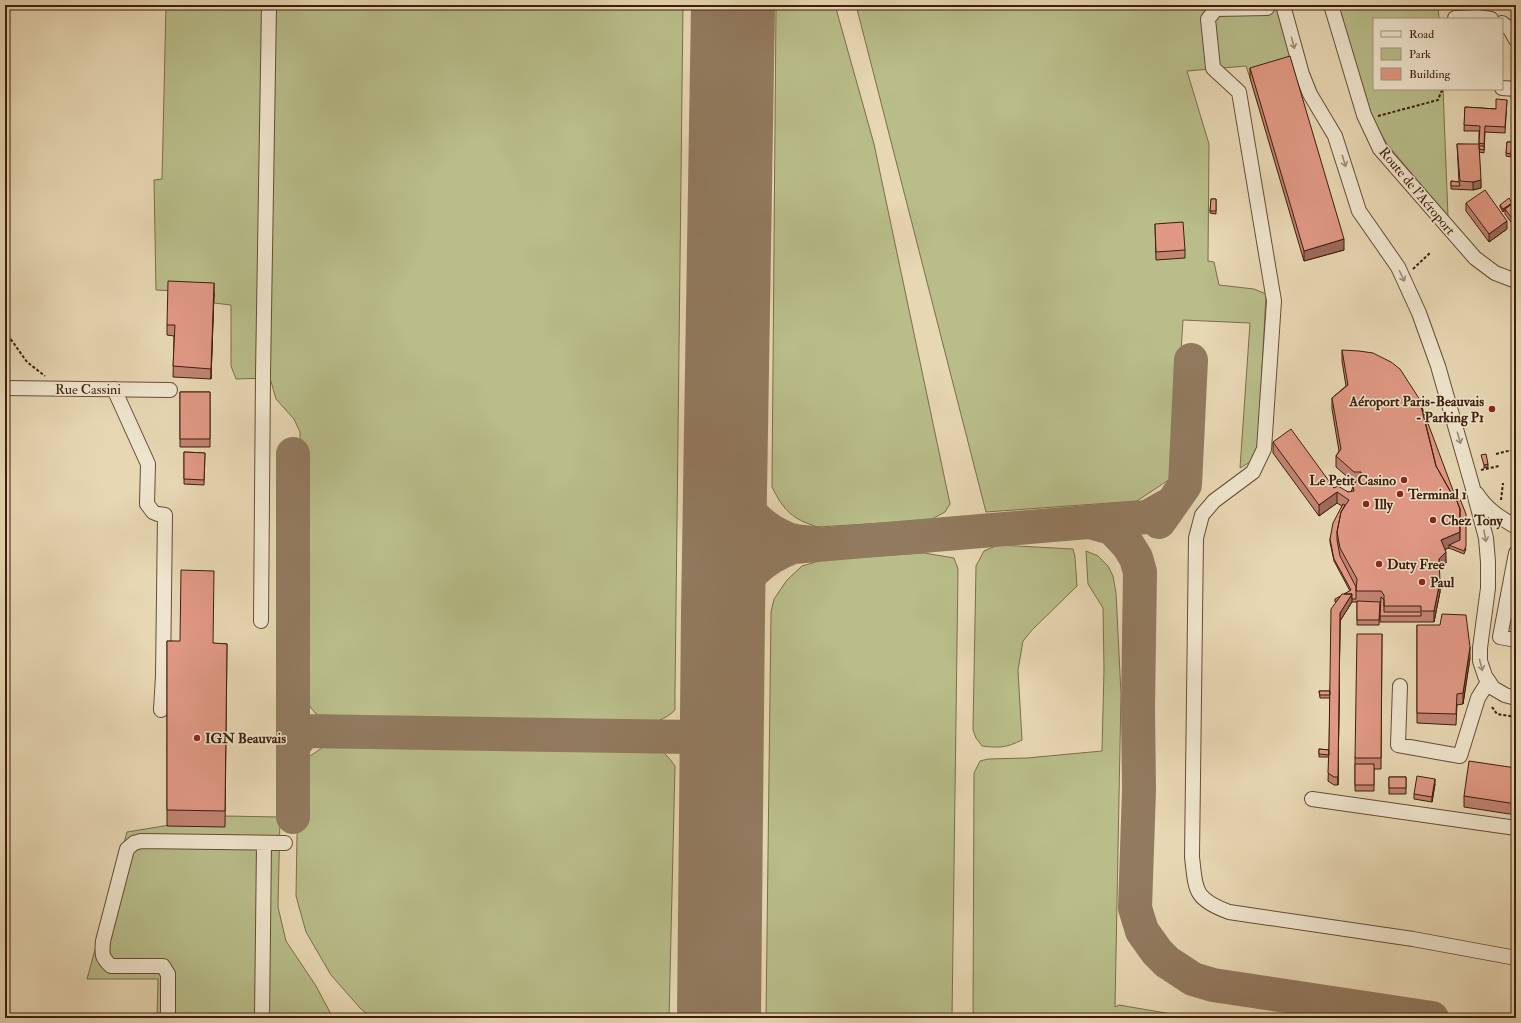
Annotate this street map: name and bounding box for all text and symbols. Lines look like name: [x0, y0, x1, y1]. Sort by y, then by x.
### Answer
legend: [1373, 18, 1503, 90]
text: Road: [1409, 27, 1434, 42]
one-way arrow: [1290, 36, 1297, 49]
text: Park: [1409, 47, 1431, 62]
text: Building: [1409, 67, 1452, 82]
street label: Route de l'Aéroport: [1374, 144, 1459, 239]
one-way arrow: [1341, 155, 1348, 168]
one-way arrow: [1399, 270, 1406, 282]
street label: Rue Cassini: [55, 381, 121, 398]
place label: Aéroport Paris-Beauvais - Parking P1: [1348, 393, 1484, 427]
marker: Aéroport Paris-Beauvais - Parking P1: [1487, 404, 1497, 414]
one-way arrow: [1456, 432, 1463, 445]
place label: Le Petit Casino: [1309, 472, 1396, 489]
marker: Le Petit Casino: [1399, 475, 1409, 485]
place label: Terminal 1: [1407, 486, 1467, 503]
marker: Terminal 1: [1395, 489, 1405, 499]
place label: Illy: [1374, 496, 1394, 514]
marker: Illy: [1361, 499, 1371, 509]
place label: Chez Tony: [1441, 512, 1504, 530]
marker: Chez Tony: [1428, 515, 1438, 525]
one-way arrow: [1481, 530, 1489, 543]
place label: Duty Free: [1387, 556, 1445, 574]
marker: Duty Free: [1374, 559, 1384, 569]
place label: Paul: [1430, 574, 1455, 591]
marker: Paul: [1417, 577, 1427, 587]
one-way arrow: [1478, 659, 1486, 672]
place label: IGN Beauvais: [205, 730, 286, 747]
marker: IGN Beauvais: [192, 733, 202, 743]

